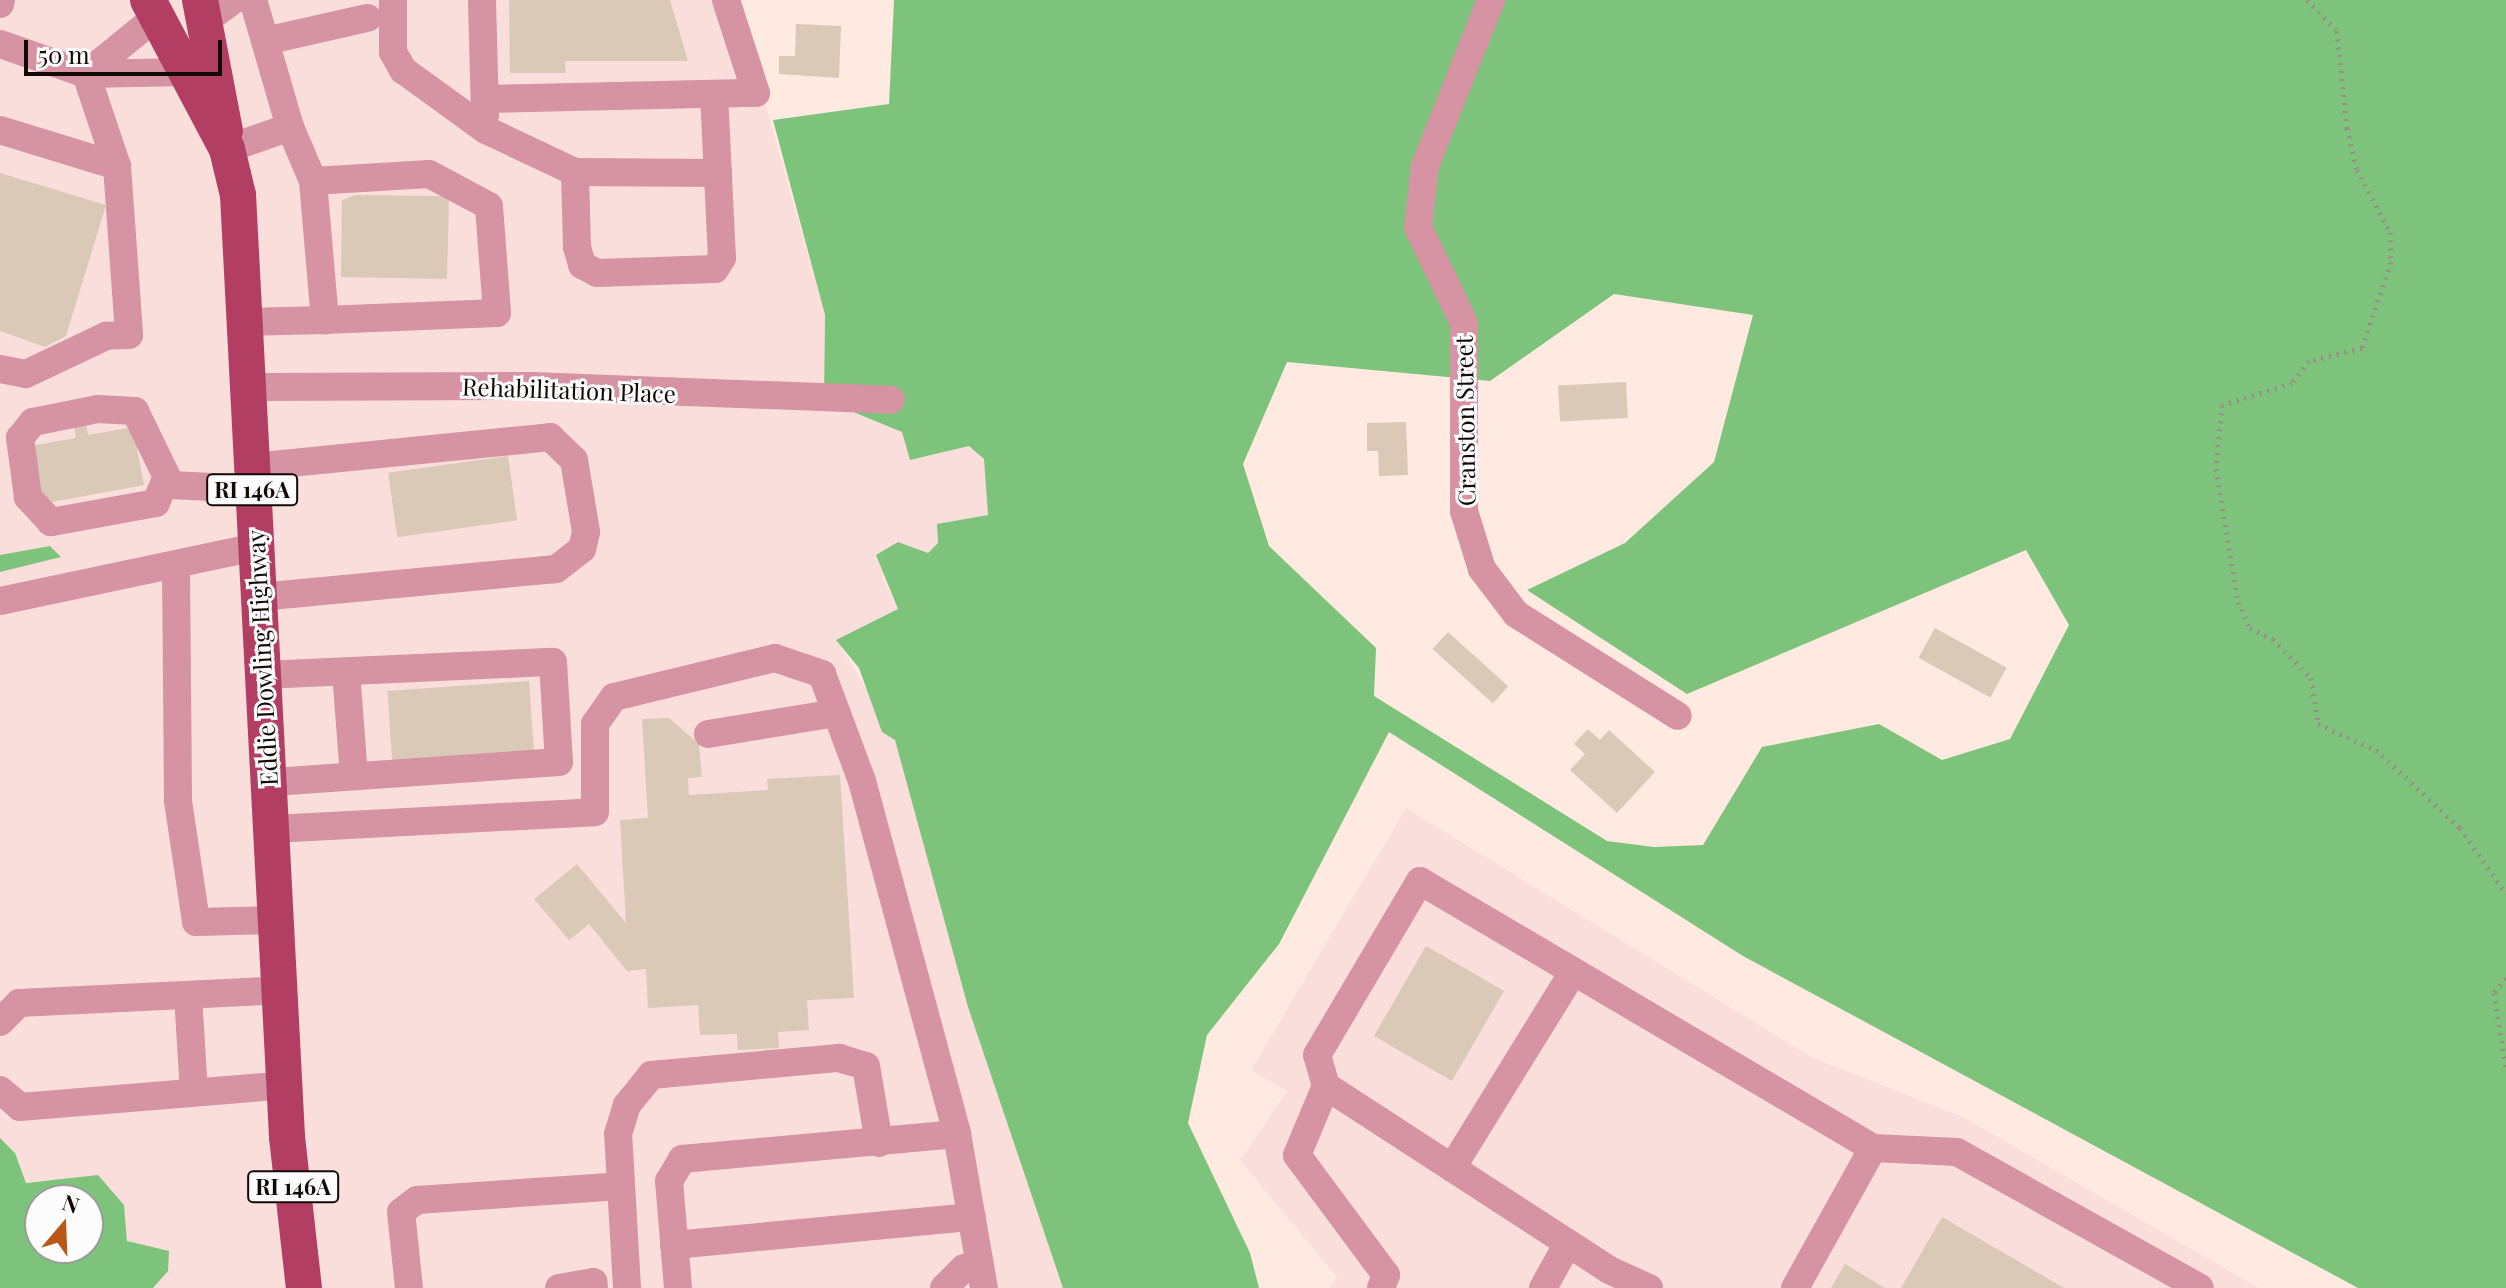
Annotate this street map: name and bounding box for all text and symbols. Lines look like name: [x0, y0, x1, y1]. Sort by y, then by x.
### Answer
scale bar: [28, 24, 226, 74]
text: 50 m: [38, 38, 90, 70]
street label: Cranston Street: [1449, 335, 1481, 507]
street label: Rehabilitation Place: [462, 372, 676, 408]
road number: RI 146A: [206, 472, 298, 508]
street label: Eddie Dowling Highway: [241, 529, 283, 787]
road number: RI 146A: [247, 1169, 339, 1205]
north arrow: [24, 1184, 104, 1264]
text: N: [59, 1186, 84, 1220]

